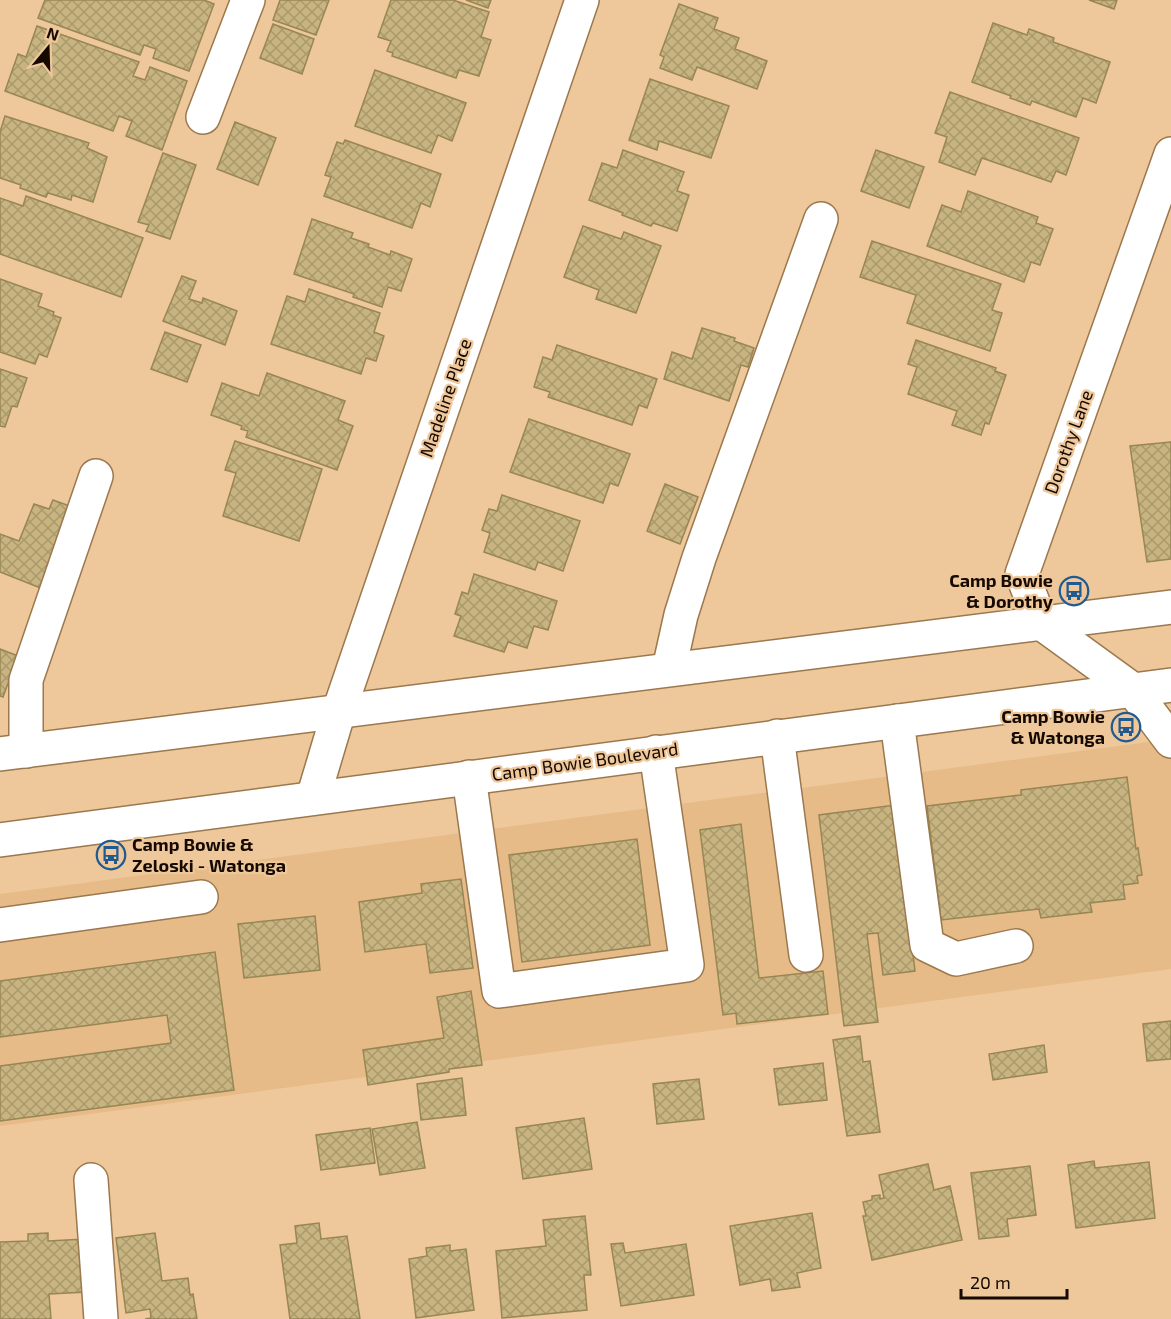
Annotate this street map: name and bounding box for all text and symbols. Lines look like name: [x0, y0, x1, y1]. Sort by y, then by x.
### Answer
north arrow: [18, 18, 78, 78]
text: N: [44, 22, 62, 44]
street label: Madeline Place: [415, 336, 476, 460]
street label: Dorothy Lane: [1039, 387, 1097, 497]
place label: Camp Bowie & Dorothy: [949, 569, 1054, 612]
bus stop icon: Camp Bowie & Dorothy: [1058, 575, 1090, 607]
place label: Camp Bowie & Watonga: [1001, 705, 1105, 748]
bus stop icon: Camp Bowie & Watonga: [1110, 711, 1142, 743]
street label: Camp Bowie Boulevard: [490, 737, 679, 785]
place label: Camp Bowie & Zeloski - Watonga: [132, 833, 286, 876]
bus stop icon: Camp Bowie & Zeloski - Watonga: [95, 839, 127, 871]
scale bar: [961, 1262, 1068, 1300]
text: 20 m: [970, 1271, 1011, 1293]

